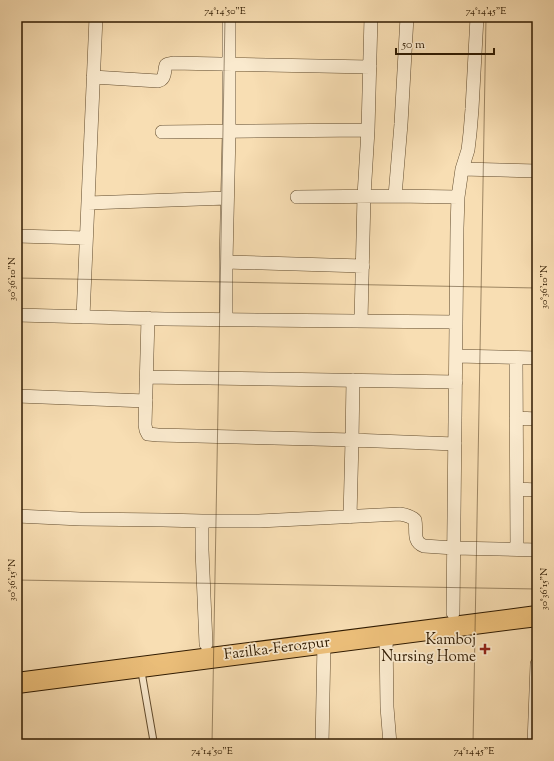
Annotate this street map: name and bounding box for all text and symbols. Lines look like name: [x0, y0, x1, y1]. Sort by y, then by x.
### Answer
text: 74°14'50"E: [204, 4, 246, 19]
text: 74°14'45"E: [466, 4, 506, 19]
scale bar: [396, 30, 494, 56]
text: 50 m: [401, 36, 425, 54]
text: 30°36'10"N: [5, 257, 20, 301]
text: 30°36'10"N: [537, 265, 552, 309]
text: 30°36'15"N: [5, 559, 20, 601]
text: 30°36'15"N: [537, 568, 552, 610]
place label: Kamboj Nursing Home: [381, 630, 476, 668]
street label: Fazilka-Ferozpur: [223, 632, 331, 666]
marker: Kamboj Nursing Home: [479, 643, 491, 655]
text: 74°14'50"E: [191, 744, 233, 759]
text: 74°14'45"E: [454, 744, 494, 759]

